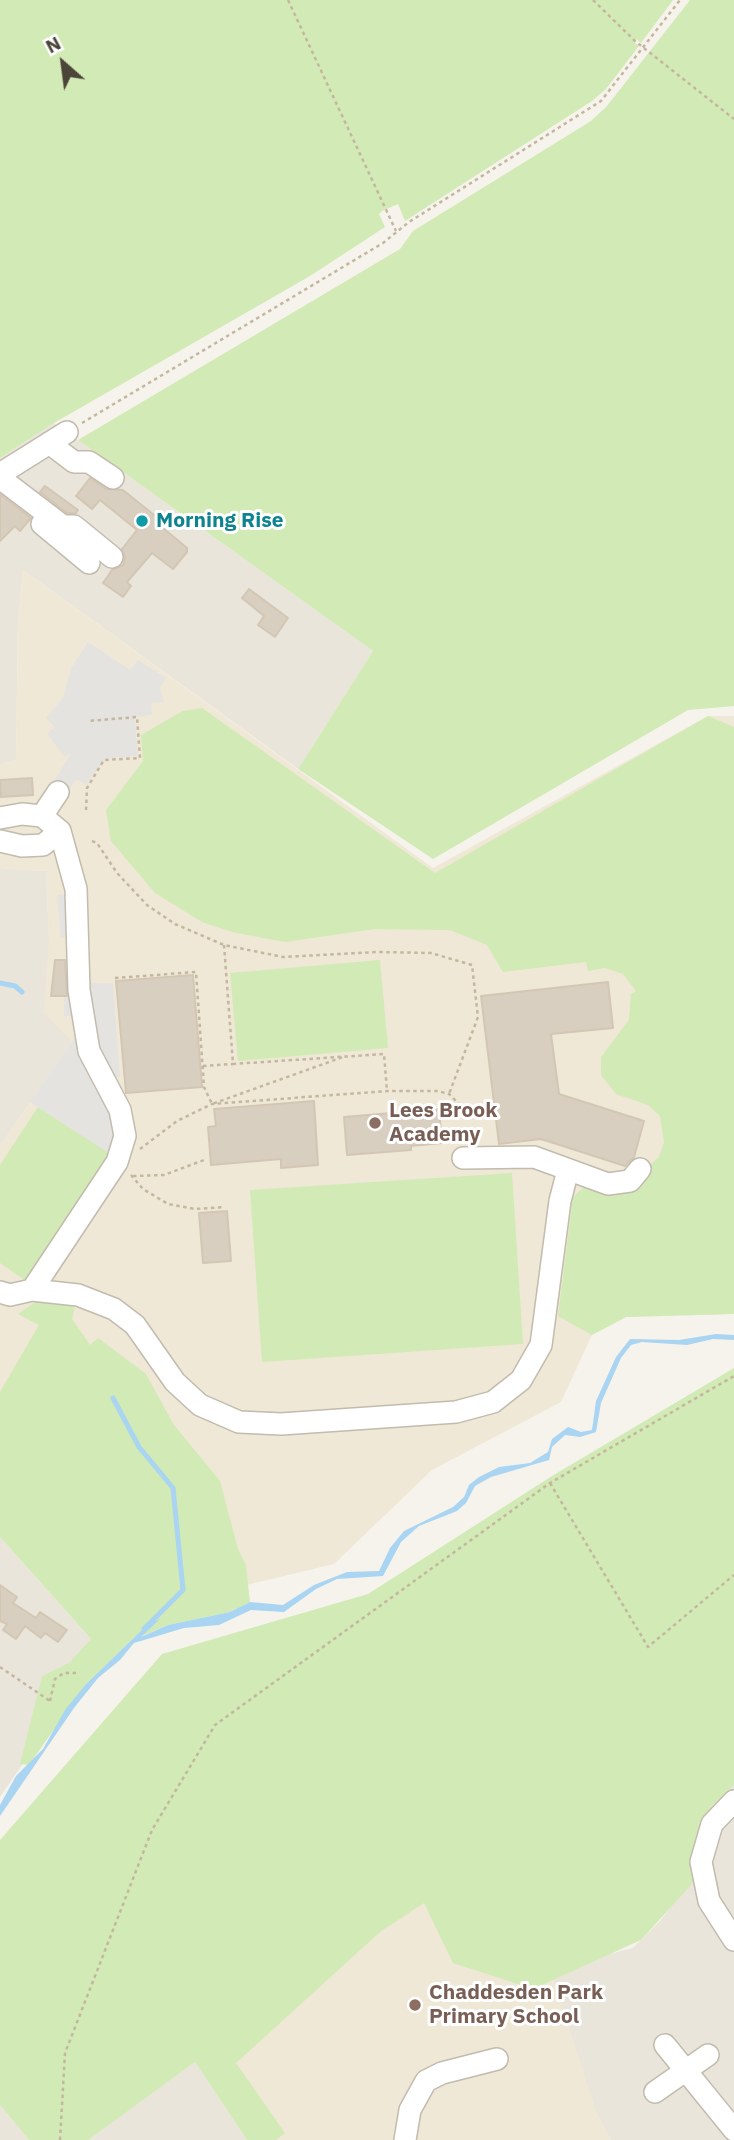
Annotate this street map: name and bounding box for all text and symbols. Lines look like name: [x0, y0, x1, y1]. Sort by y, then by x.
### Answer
north arrow: [28, 28, 98, 98]
text: N: [41, 31, 65, 58]
place label: Morning Rise: [156, 508, 284, 534]
marker: Morning Rise: [134, 513, 150, 529]
place label: Lees Brook Academy: [389, 1098, 497, 1148]
marker: Lees Brook Academy: [367, 1115, 383, 1131]
place label: Chaddesden Park Primary School: [429, 1980, 603, 2030]
marker: Chaddesden Park Primary School: [407, 1997, 423, 2013]

